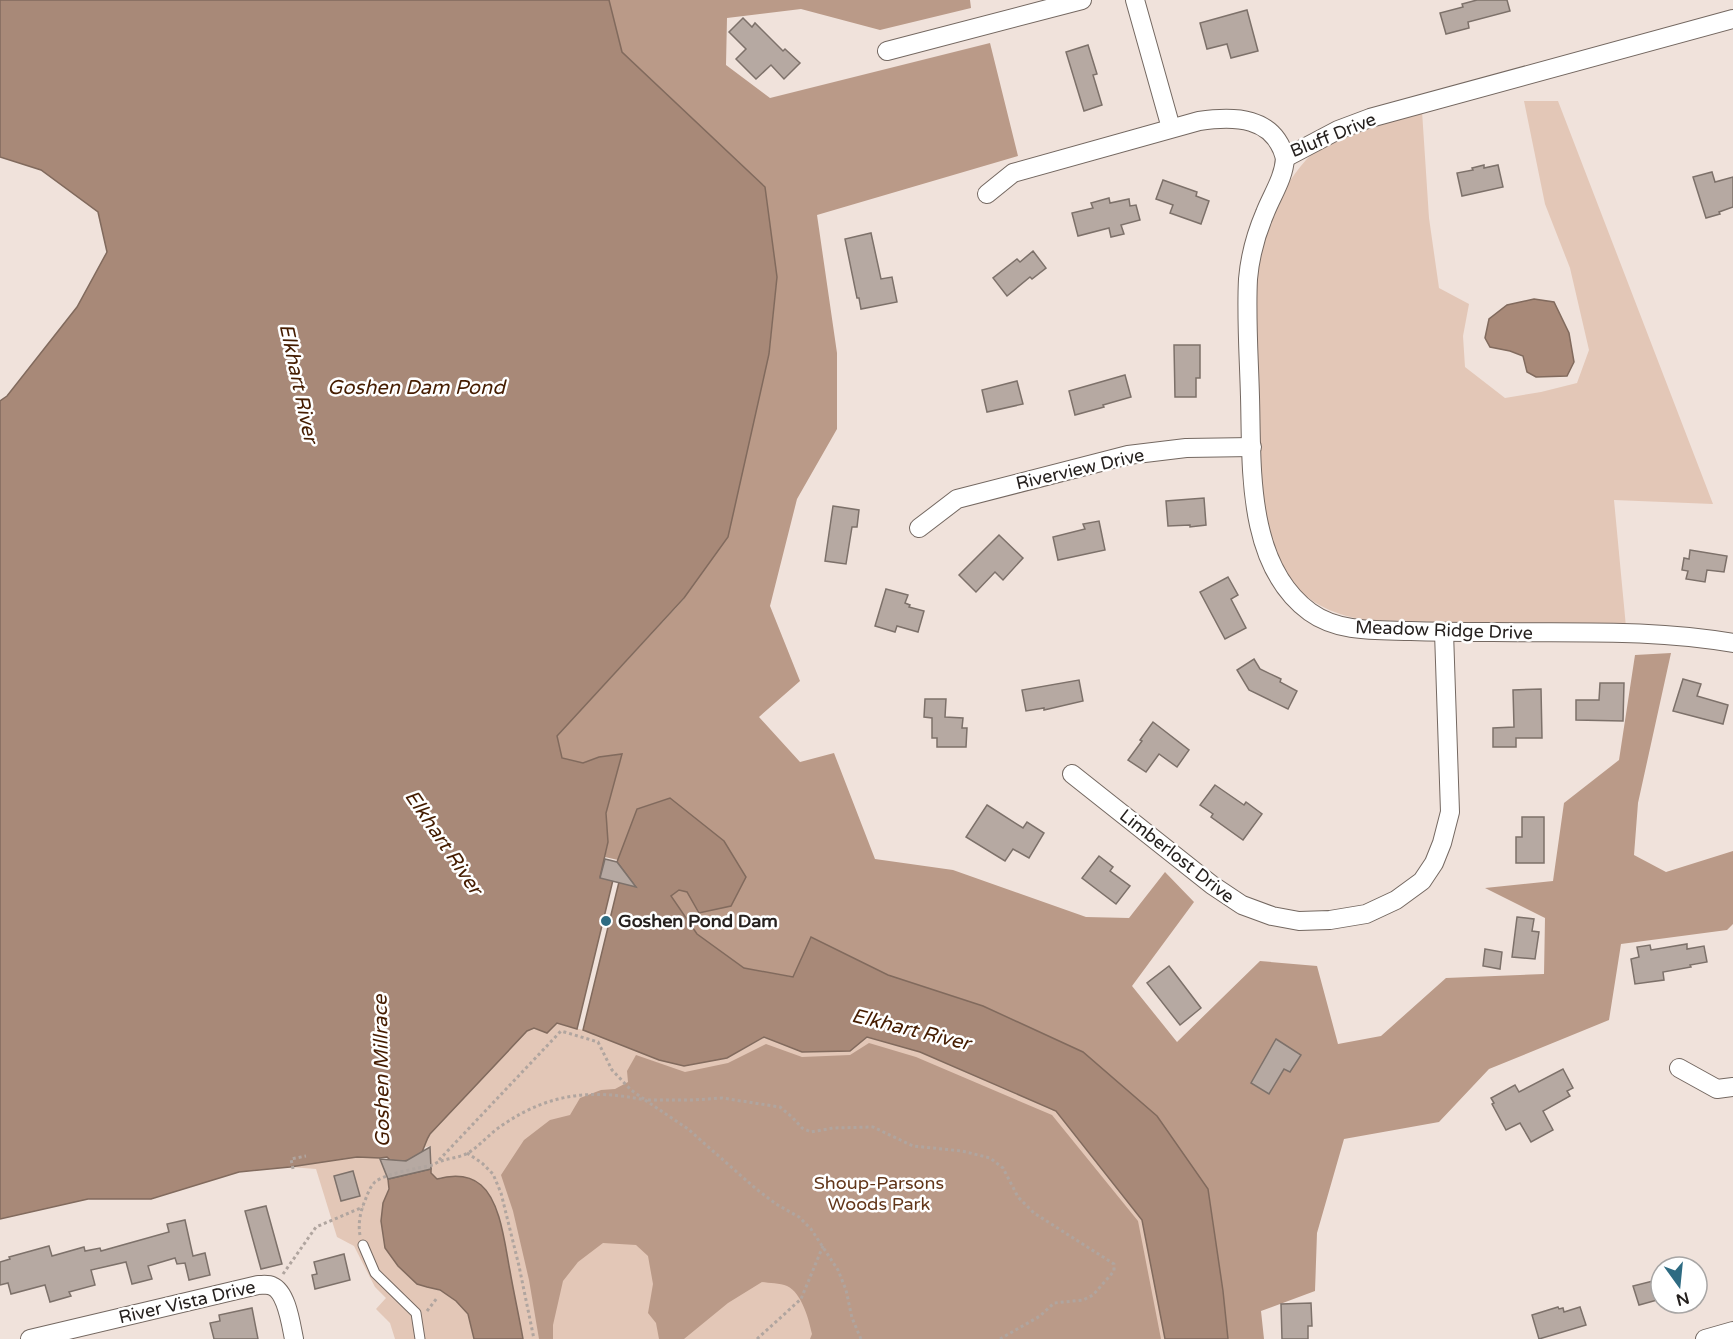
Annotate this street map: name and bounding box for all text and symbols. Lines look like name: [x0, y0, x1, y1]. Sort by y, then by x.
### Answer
street label: Bluff Drive: [1287, 108, 1379, 162]
water label: Elkhart River: [274, 321, 323, 447]
water label: Goshen Dam Pond: [327, 376, 507, 400]
street label: Riverview Drive: [1014, 444, 1146, 494]
street label: Meadow Ridge Drive: [1355, 616, 1533, 644]
water label: Elkhart River: [399, 786, 488, 901]
street label: Limberlost Drive: [1115, 804, 1239, 908]
place label: Goshen Pond Dam: [618, 910, 778, 932]
marker: Goshen Pond Dam: [599, 914, 613, 928]
water label: Goshen Millrace: [369, 993, 395, 1148]
water label: Elkhart River: [849, 1004, 975, 1057]
park label: Shoup-Parsons Woods Park: [814, 1172, 944, 1215]
north arrow: [1649, 1255, 1709, 1315]
street label: River Vista Drive: [116, 1276, 258, 1328]
text: N: [1674, 1287, 1691, 1310]

